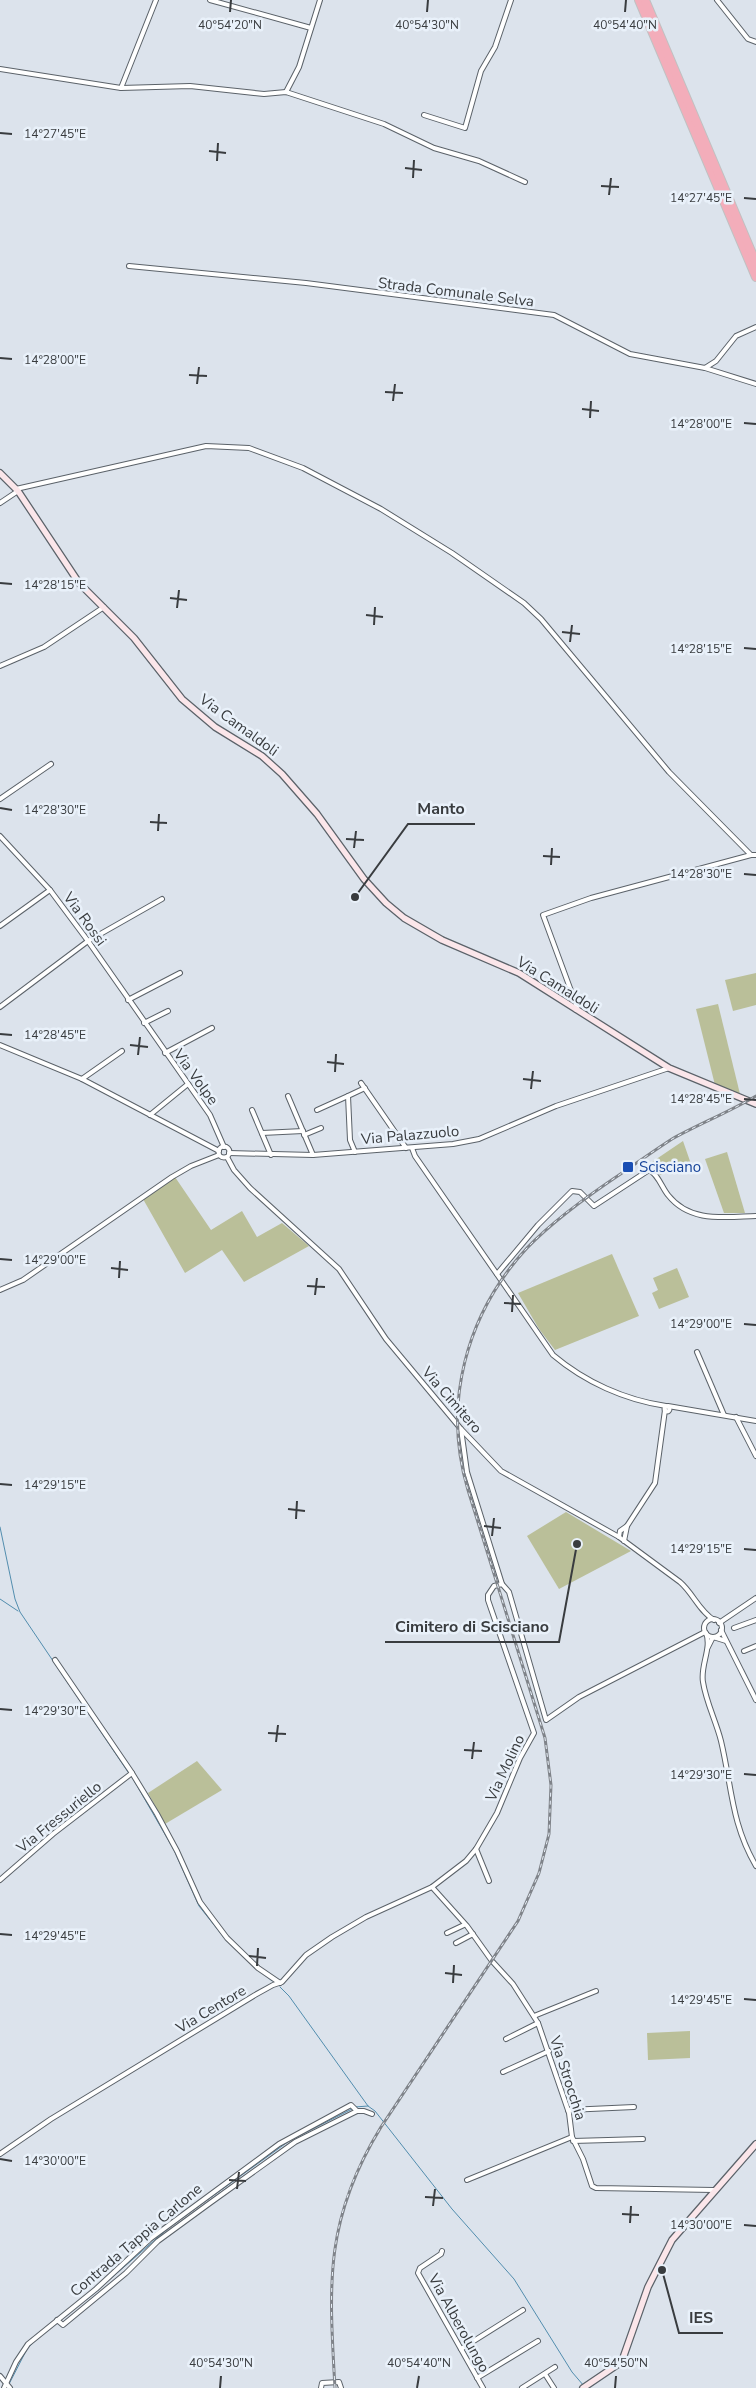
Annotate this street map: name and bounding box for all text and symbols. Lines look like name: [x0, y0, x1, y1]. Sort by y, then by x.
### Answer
text: 40°54'20"N: [198, 17, 262, 33]
text: 40°54'30"N: [395, 17, 459, 33]
text: 40°54'40"N: [593, 17, 657, 33]
text: 14°27'45"E: [24, 126, 86, 142]
text: 14°27'45"E: [670, 190, 732, 206]
street label: Strada Comunale Selva: [377, 273, 535, 311]
text: 14°28'00"E: [24, 352, 86, 368]
text: 14°28'00"E: [670, 416, 732, 432]
text: 14°28'15"E: [24, 577, 86, 593]
text: 14°28'15"E: [670, 641, 732, 657]
street label: Via Camaldoli: [194, 689, 283, 761]
callout: Manto: [408, 793, 475, 824]
text: Manto: [417, 798, 465, 820]
text: 14°28'30"E: [24, 802, 86, 818]
text: 14°28'30"E: [670, 866, 732, 882]
street label: Via Rossi: [58, 887, 111, 950]
street label: Via Camaldoli: [512, 951, 603, 1018]
text: 14°28'45"E: [24, 1027, 86, 1043]
street label: Via Volpe: [168, 1044, 223, 1109]
text: 14°28'45"E: [670, 1091, 732, 1107]
street label: Via Palazzuolo: [359, 1121, 460, 1149]
place label: Scisciano: [639, 1157, 701, 1177]
marker: Scisciano: [621, 1160, 635, 1174]
text: 14°29'00"E: [24, 1252, 86, 1268]
text: 14°29'00"E: [670, 1316, 732, 1332]
street label: Via Cimitero: [417, 1362, 487, 1438]
text: 14°29'15"E: [24, 1477, 86, 1493]
text: 14°29'15"E: [670, 1541, 732, 1557]
callout: Cimitero di Scisciano: [385, 1611, 559, 1642]
text: Cimitero di Scisciano: [395, 1616, 549, 1638]
text: 14°29'30"E: [24, 1703, 86, 1719]
street label: Via Molino: [480, 1731, 529, 1806]
text: 14°29'30"E: [670, 1767, 732, 1783]
street label: Via Fressuriello: [12, 1777, 106, 1858]
text: 14°29'45"E: [24, 1928, 86, 1944]
street label: Via Centore: [171, 1980, 250, 2038]
text: 14°29'45"E: [670, 1992, 732, 2008]
street label: Via Strocchia: [545, 2032, 591, 2123]
text: 14°30'00"E: [24, 2153, 86, 2169]
street label: Contrada Tappia Carlone: [66, 2179, 206, 2301]
text: 14°30'00"E: [670, 2217, 732, 2233]
street label: Via Alberolungo: [423, 2269, 494, 2376]
callout: IES: [679, 2302, 723, 2333]
text: IES: [689, 2307, 713, 2329]
text: 40°54'30"N: [189, 2355, 253, 2371]
text: 40°54'40"N: [387, 2355, 451, 2371]
text: 40°54'50"N: [584, 2355, 648, 2371]

